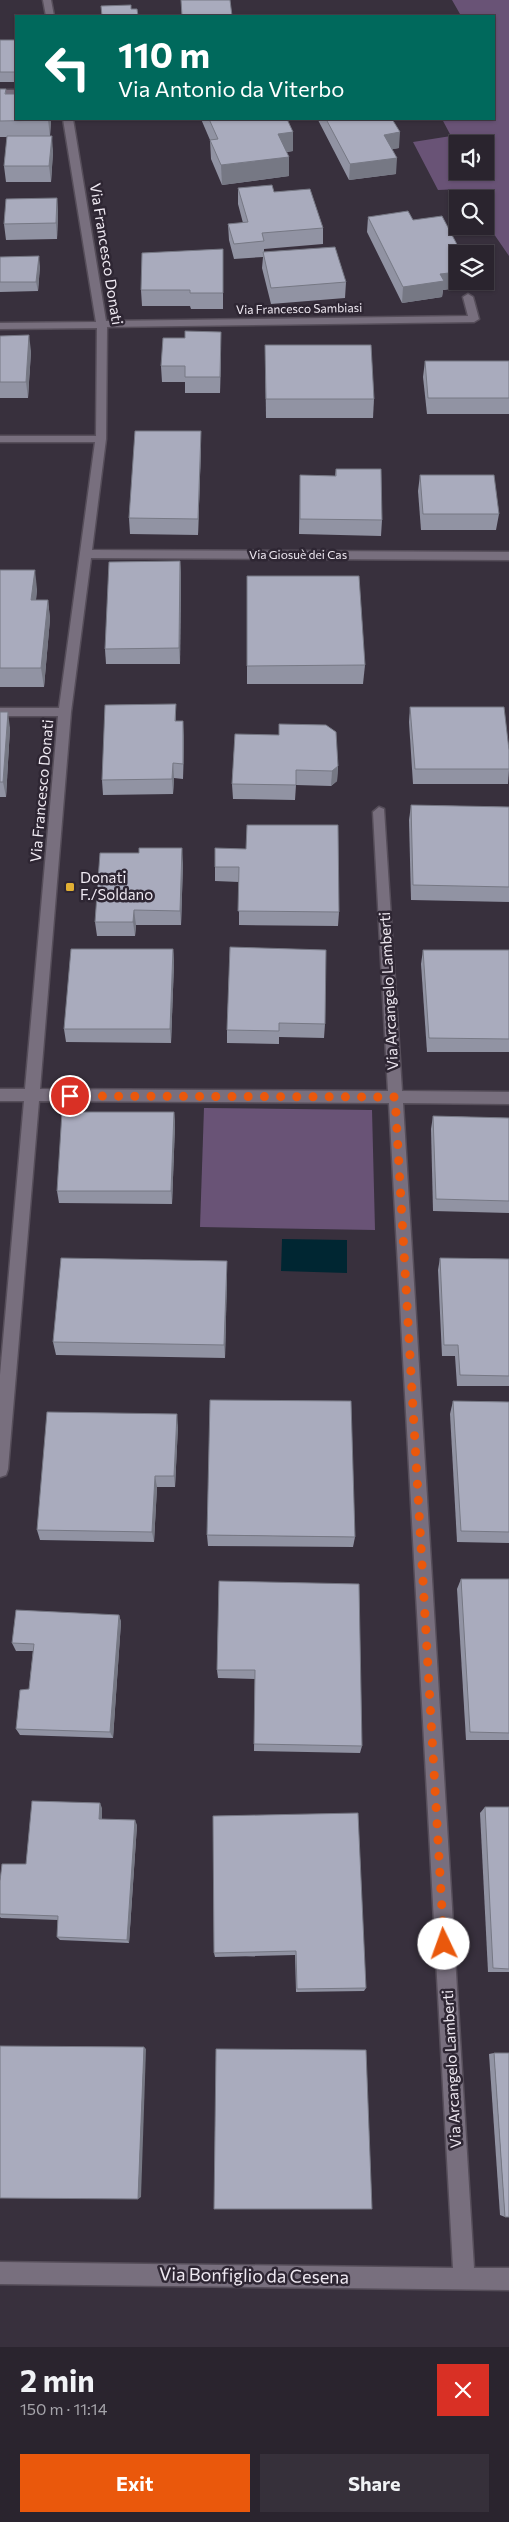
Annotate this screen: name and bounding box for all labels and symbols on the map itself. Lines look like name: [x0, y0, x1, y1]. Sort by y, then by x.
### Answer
street label: Via Francesco Donati: [87, 182, 127, 326]
street label: Via Francesco Sambiasi: [236, 300, 362, 316]
street label: Via Giosuè dei Cas: [249, 547, 347, 561]
street label: Via Francesco Donati: [26, 719, 56, 863]
place label: Donati F./Soldano: [80, 868, 153, 903]
marker: Donati F./Soldano: [64, 881, 76, 893]
street label: Via Arcangelo Lamberti: [375, 911, 401, 1071]
pin: [49, 1075, 91, 1117]
position arrow: [417, 1917, 469, 1969]
street label: Via Arcangelo Lamberti: [438, 1989, 464, 2149]
street label: Via Bonfiglio da Cesena: [159, 2262, 349, 2288]

